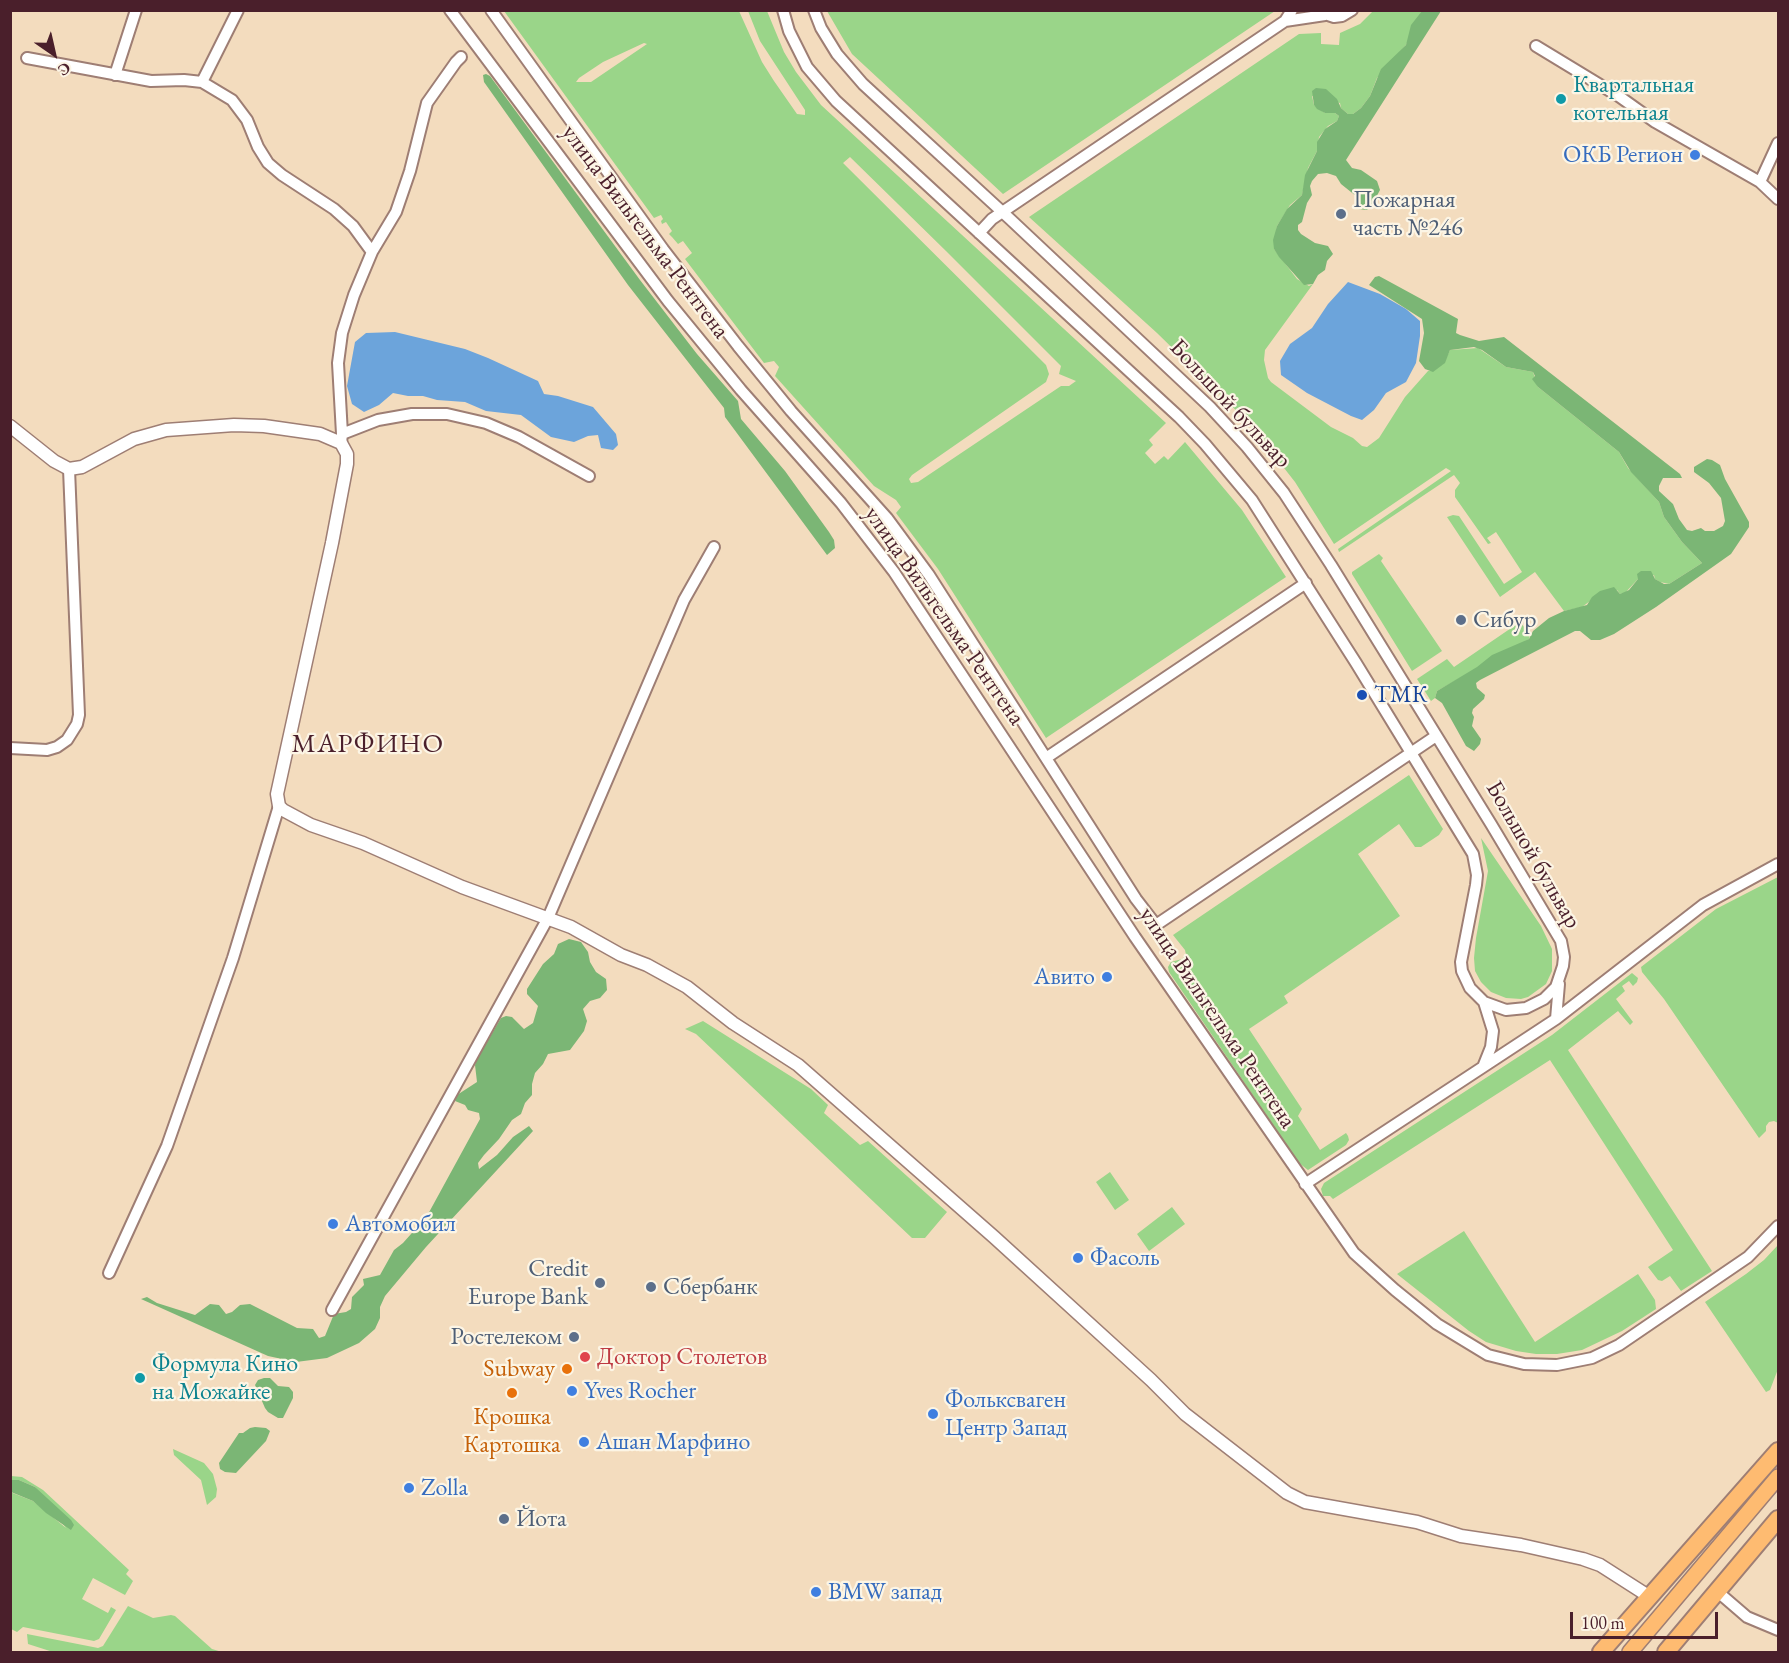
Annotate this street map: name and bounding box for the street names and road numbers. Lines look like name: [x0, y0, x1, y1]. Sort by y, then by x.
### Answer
street label: улица Вильгельма Рентгена: [555, 119, 735, 345]
street label: Большой бульвар: [1163, 333, 1297, 475]
street label: улица Вильгельма Рентгена: [857, 501, 1031, 731]
street label: Большой бульвар: [1479, 776, 1587, 934]
street label: улица Вильгельма Рентгена: [1132, 902, 1302, 1134]

